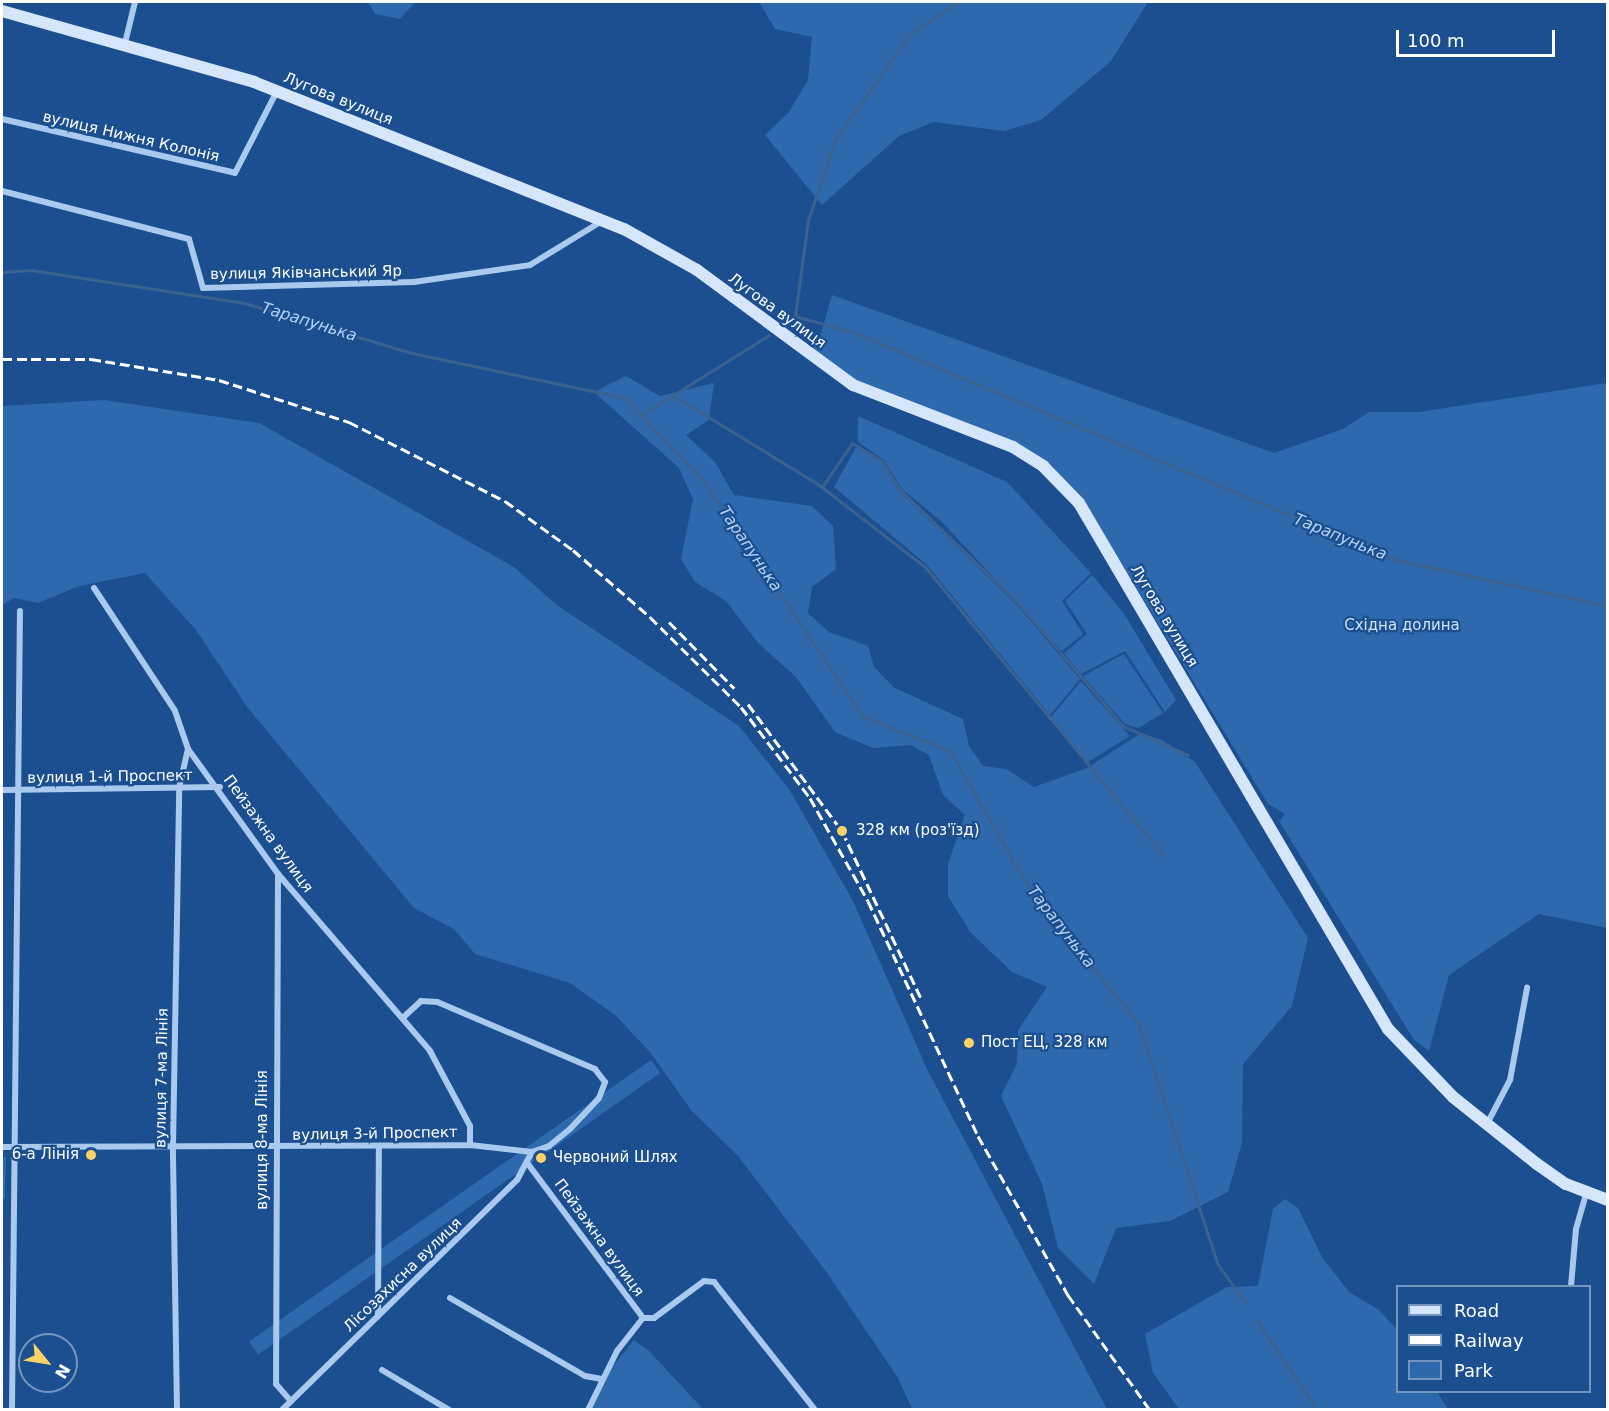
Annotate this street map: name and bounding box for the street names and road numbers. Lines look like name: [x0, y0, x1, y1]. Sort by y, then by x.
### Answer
street label: Лугова вулиця: [281, 69, 395, 129]
street label: вулиця Нижня Колонія: [41, 108, 221, 166]
street label: вулиця Яківчанський Яр: [210, 262, 402, 284]
street label: Лугова вулиця: [725, 270, 829, 352]
street label: Лугова вулиця: [1126, 562, 1202, 670]
street label: вулиця 1-й Проспект: [27, 767, 193, 787]
street label: Пейзажна вулиця: [219, 772, 317, 896]
street label: вулиця 7-ма Лінія: [152, 1008, 172, 1148]
street label: вулиця 8-ма Лінія: [254, 1070, 272, 1210]
street label: вулиця 3-й Проспект: [292, 1124, 458, 1144]
street label: Пейзажна вулиця: [550, 1176, 648, 1300]
street label: Лісозахисна вулиця: [340, 1214, 466, 1336]

